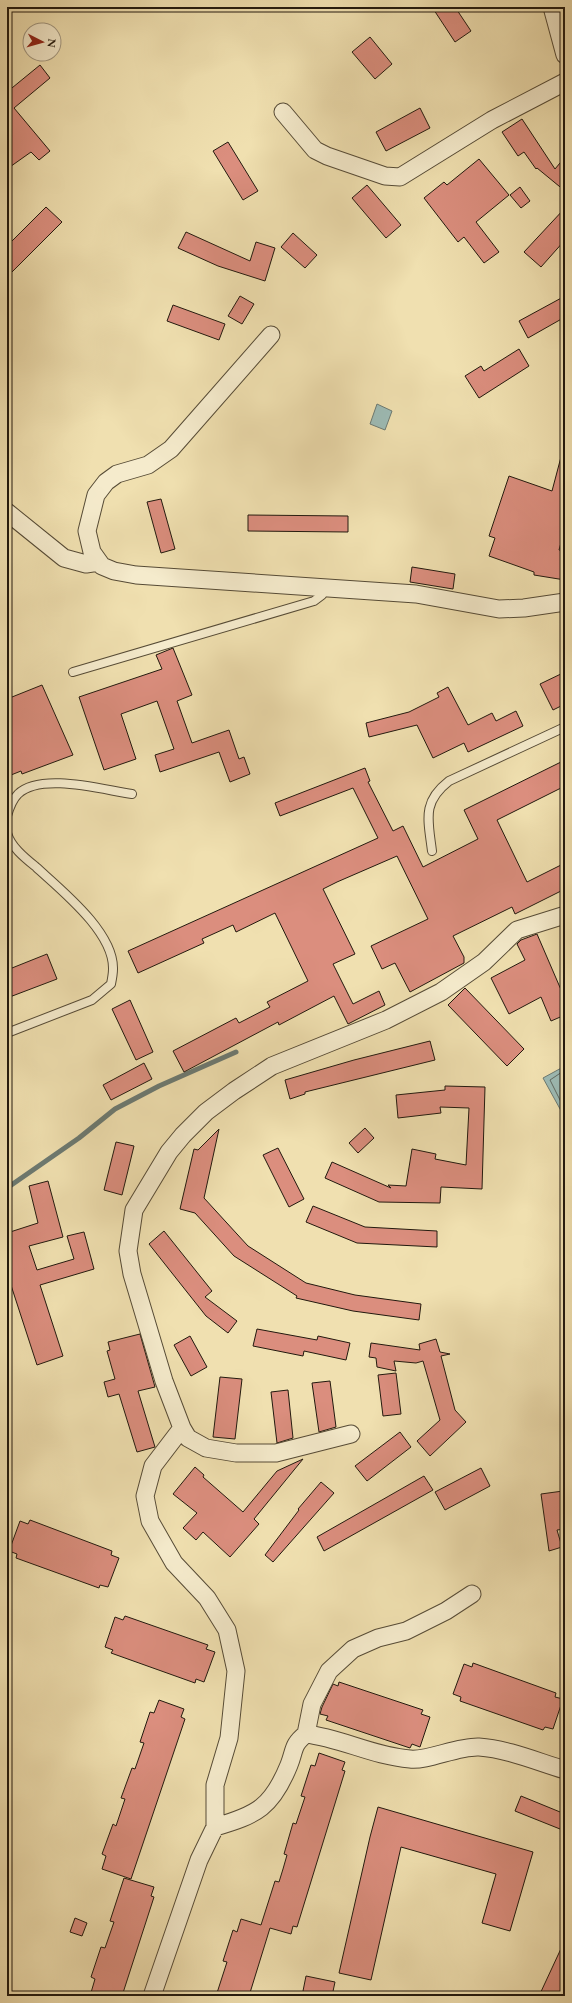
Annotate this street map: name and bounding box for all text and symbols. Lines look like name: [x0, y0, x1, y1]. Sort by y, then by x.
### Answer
north arrow: [22, 22, 62, 62]
text: N: [45, 38, 59, 48]

